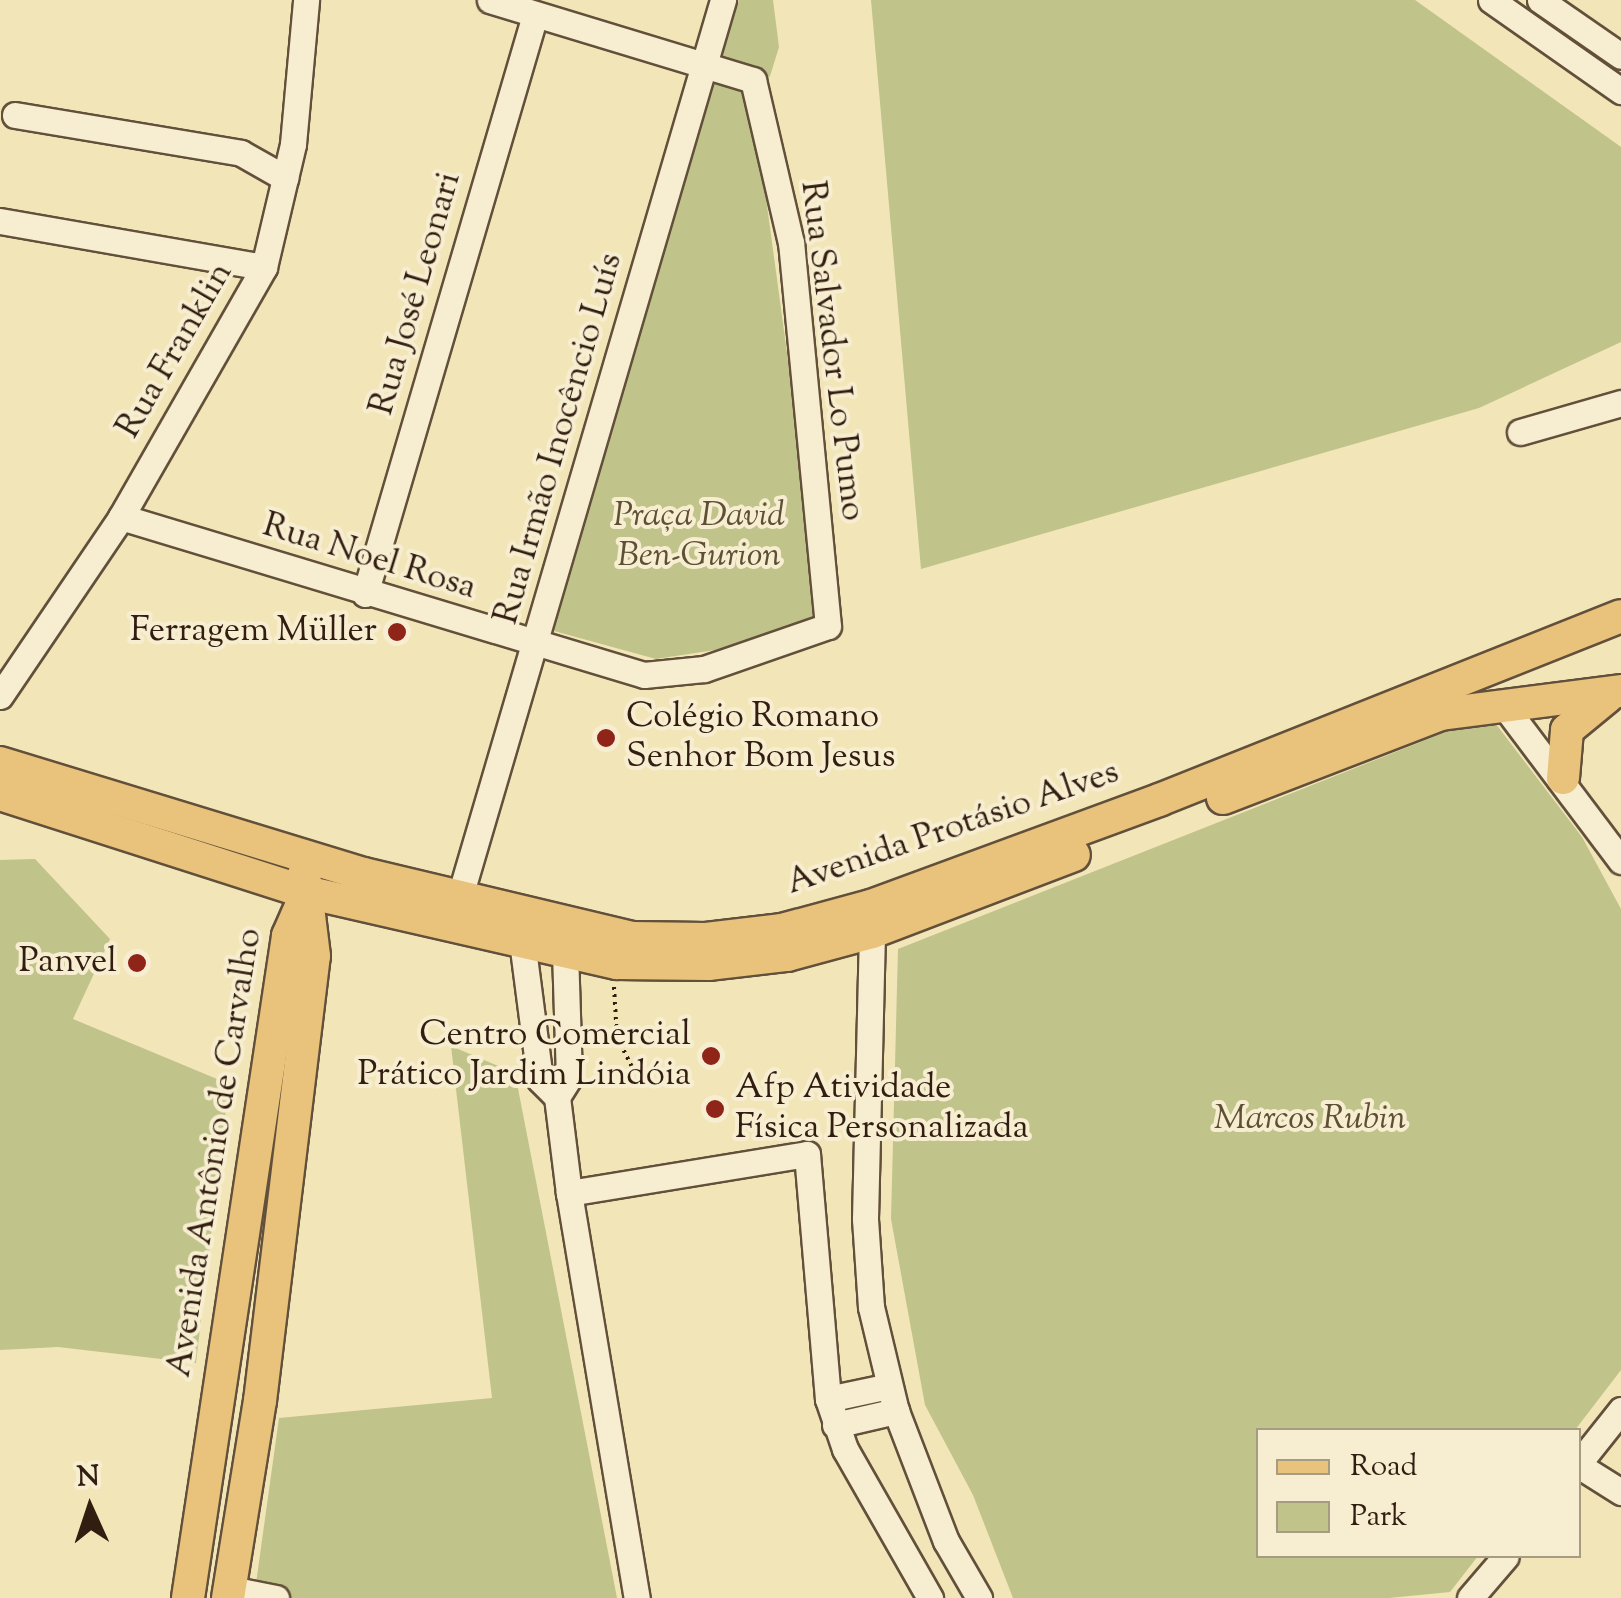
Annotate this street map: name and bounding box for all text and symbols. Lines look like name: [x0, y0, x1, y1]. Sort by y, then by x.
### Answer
street label: Rua José Leonari: [362, 168, 472, 420]
street label: Rua Salvador Lo Pumo: [789, 179, 873, 523]
street label: Rua Irmão Inocêncio Luís: [487, 249, 633, 629]
street label: Rua Franklin: [109, 256, 243, 446]
park label: Praça David Ben-Gurion: [613, 496, 785, 578]
street label: Rua Noel Rosa: [257, 506, 481, 610]
place label: Ferragem Müller: [130, 611, 377, 653]
marker: Ferragem Müller: [386, 621, 408, 643]
place label: Colégio Romano Senhor Bom Jesus: [626, 697, 895, 779]
marker: Colégio Romano Senhor Bom Jesus: [595, 727, 617, 749]
street label: Avenida Protásio Alves: [781, 752, 1125, 906]
street label: Avenida Antônio de Carvalho: [160, 925, 272, 1381]
place label: Panvel: [19, 942, 117, 984]
marker: Panvel: [126, 952, 148, 974]
place label: Centro Comercial Prático Jardim Lindóia: [358, 1015, 691, 1097]
marker: Centro Comercial Prático Jardim Lindóia: [700, 1045, 722, 1067]
place label: Afp Atividade Física Personalizada: [735, 1068, 1029, 1150]
marker: Afp Atividade Física Personalizada: [704, 1098, 726, 1120]
park label: Marcos Rubin: [1214, 1099, 1406, 1141]
legend: [1256, 1428, 1581, 1558]
text: Road: [1350, 1446, 1417, 1489]
text: N: [76, 1457, 101, 1499]
north arrow: [40, 1458, 140, 1558]
text: Park: [1350, 1496, 1407, 1539]

